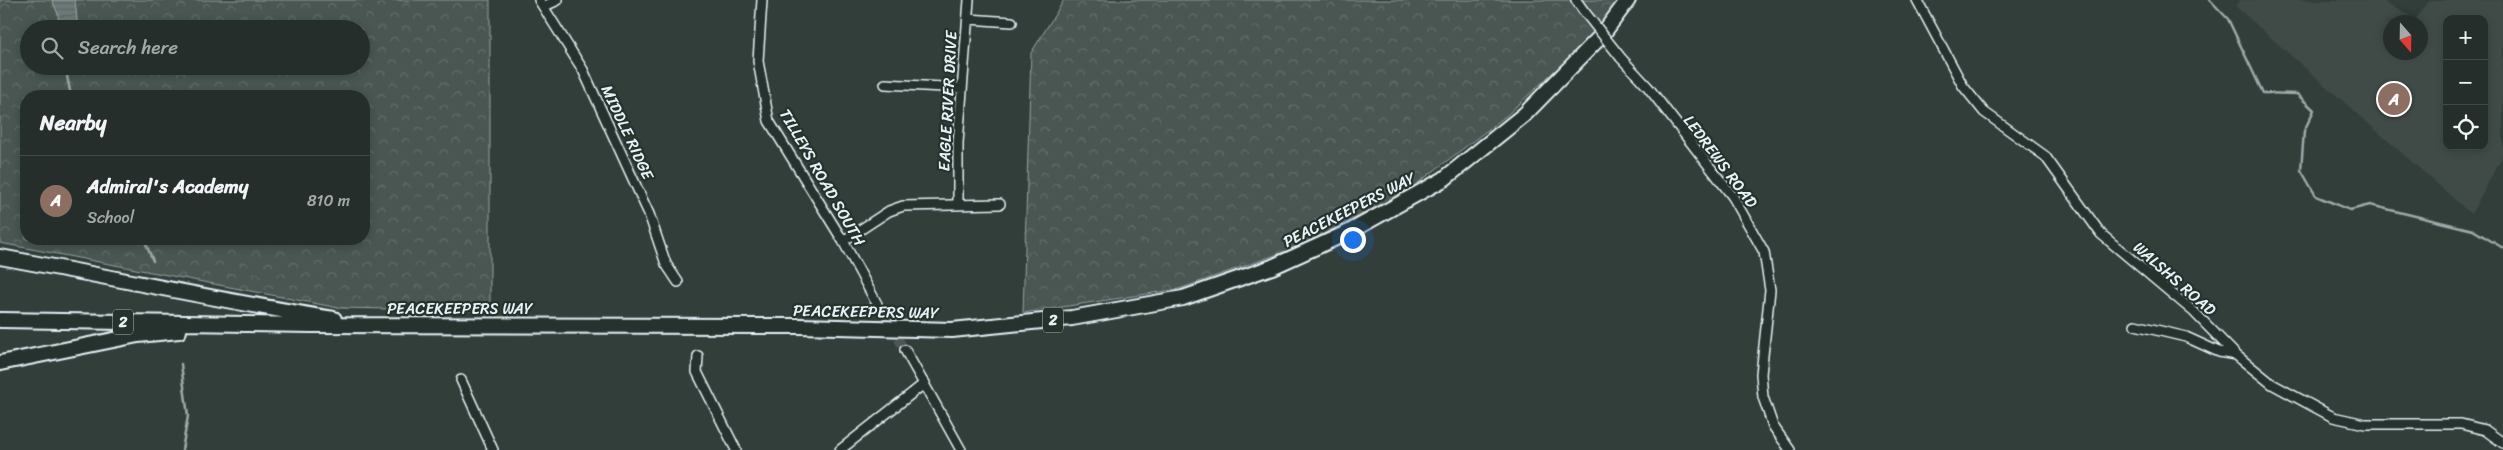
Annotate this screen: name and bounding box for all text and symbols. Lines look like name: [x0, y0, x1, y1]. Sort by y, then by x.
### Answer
north arrow: [2383, 15, 2428, 60]
map controls: [2443, 15, 2488, 150]
button: +: [2443, 15, 2488, 60]
search box: [20, 20, 370, 75]
street label: EAGLE RIVER DRIVE: [929, 29, 966, 172]
text: Search here: [78, 31, 178, 64]
icon: search: [38, 34, 66, 62]
button: −: [2443, 60, 2488, 105]
street label: MIDDLE RIDGE: [593, 80, 663, 186]
pin: A: [2378, 80, 2410, 118]
street label: TILLEYS ROAD SOUTH: [771, 103, 874, 252]
text: Nearby: [40, 104, 106, 142]
button: locate: [2443, 105, 2488, 150]
street label: LEDREWS ROAD: [1676, 108, 1766, 215]
street label: PEACEKEEPERS WAY: [1278, 163, 1422, 255]
text: Admiral's Academy: [87, 170, 248, 203]
text: A: [51, 186, 61, 215]
text: 810 m: [307, 186, 350, 215]
text: School: [87, 203, 134, 232]
your location: [1340, 227, 1366, 253]
street label: WALSHS ROAD: [2126, 234, 2223, 323]
street label: PEACEKEEPERS WAY: [387, 294, 534, 323]
street label: PEACEKEEPERS WAY: [793, 296, 940, 327]
road number: 2: [1043, 308, 1063, 332]
road number: 2: [113, 310, 133, 334]

